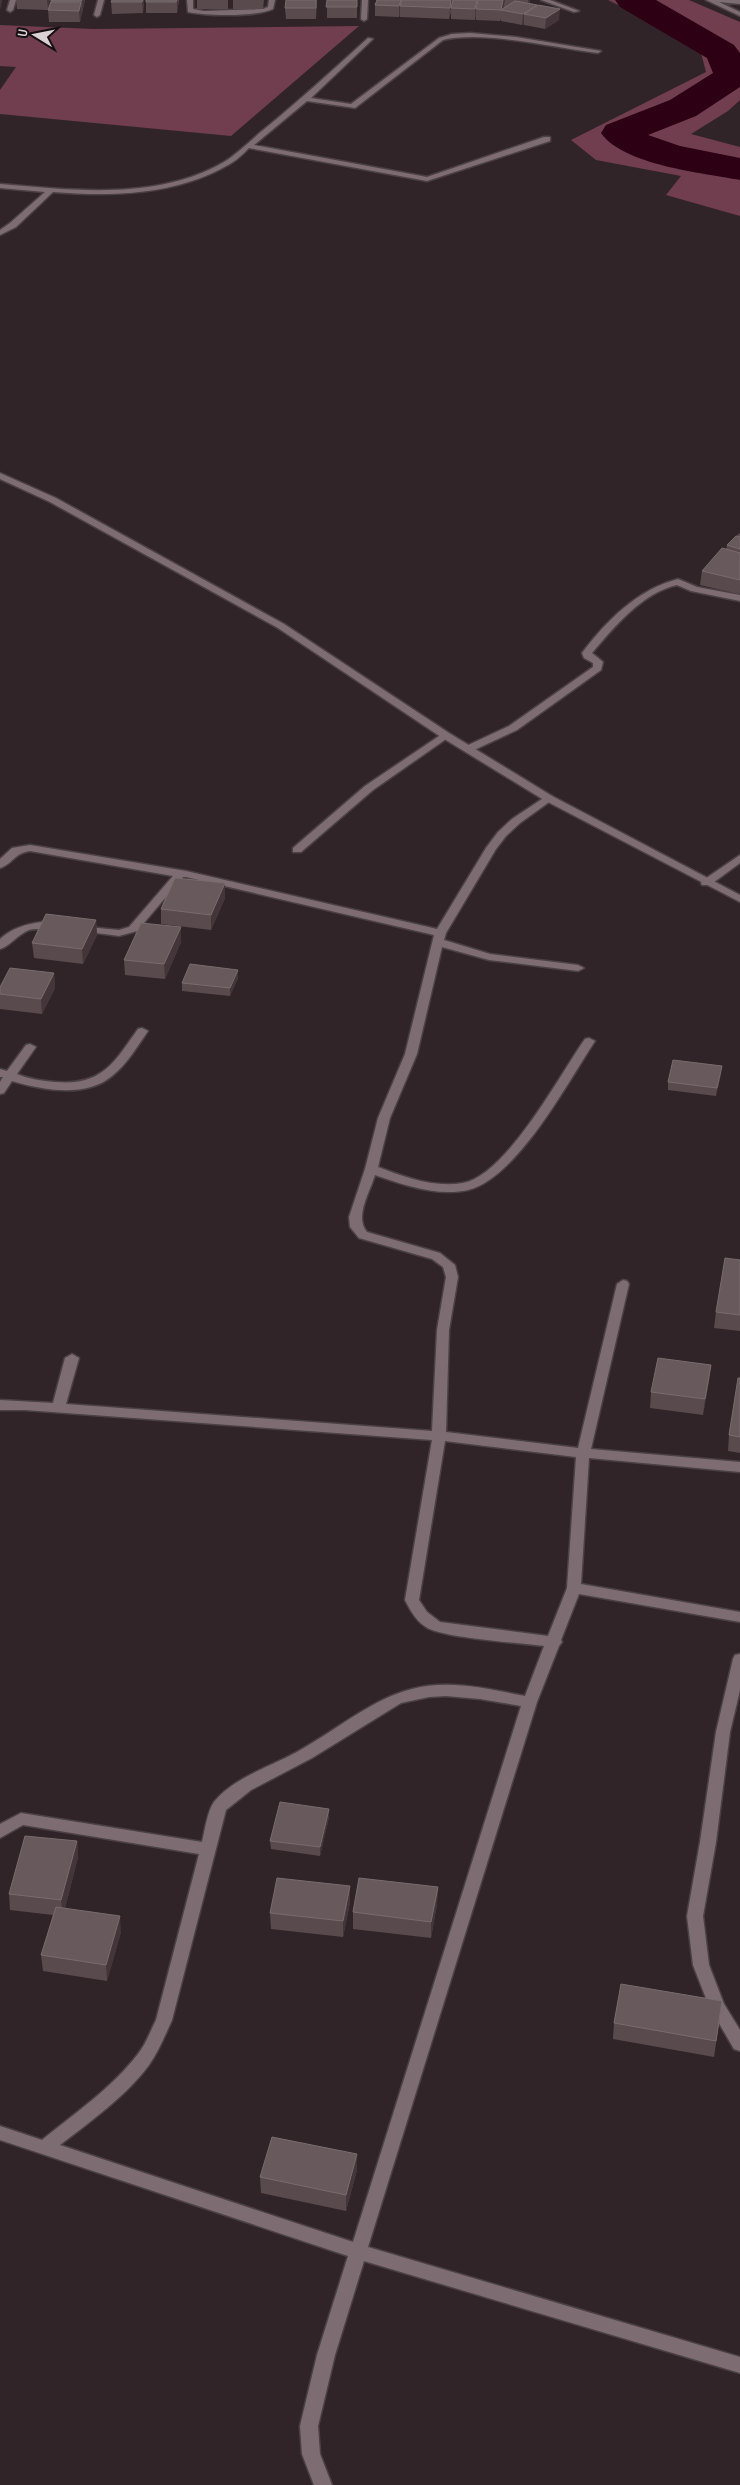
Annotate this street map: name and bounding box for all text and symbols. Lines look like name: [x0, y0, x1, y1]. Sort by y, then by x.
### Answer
north arrow: [10, 10, 60, 60]
text: U: [14, 28, 32, 38]

